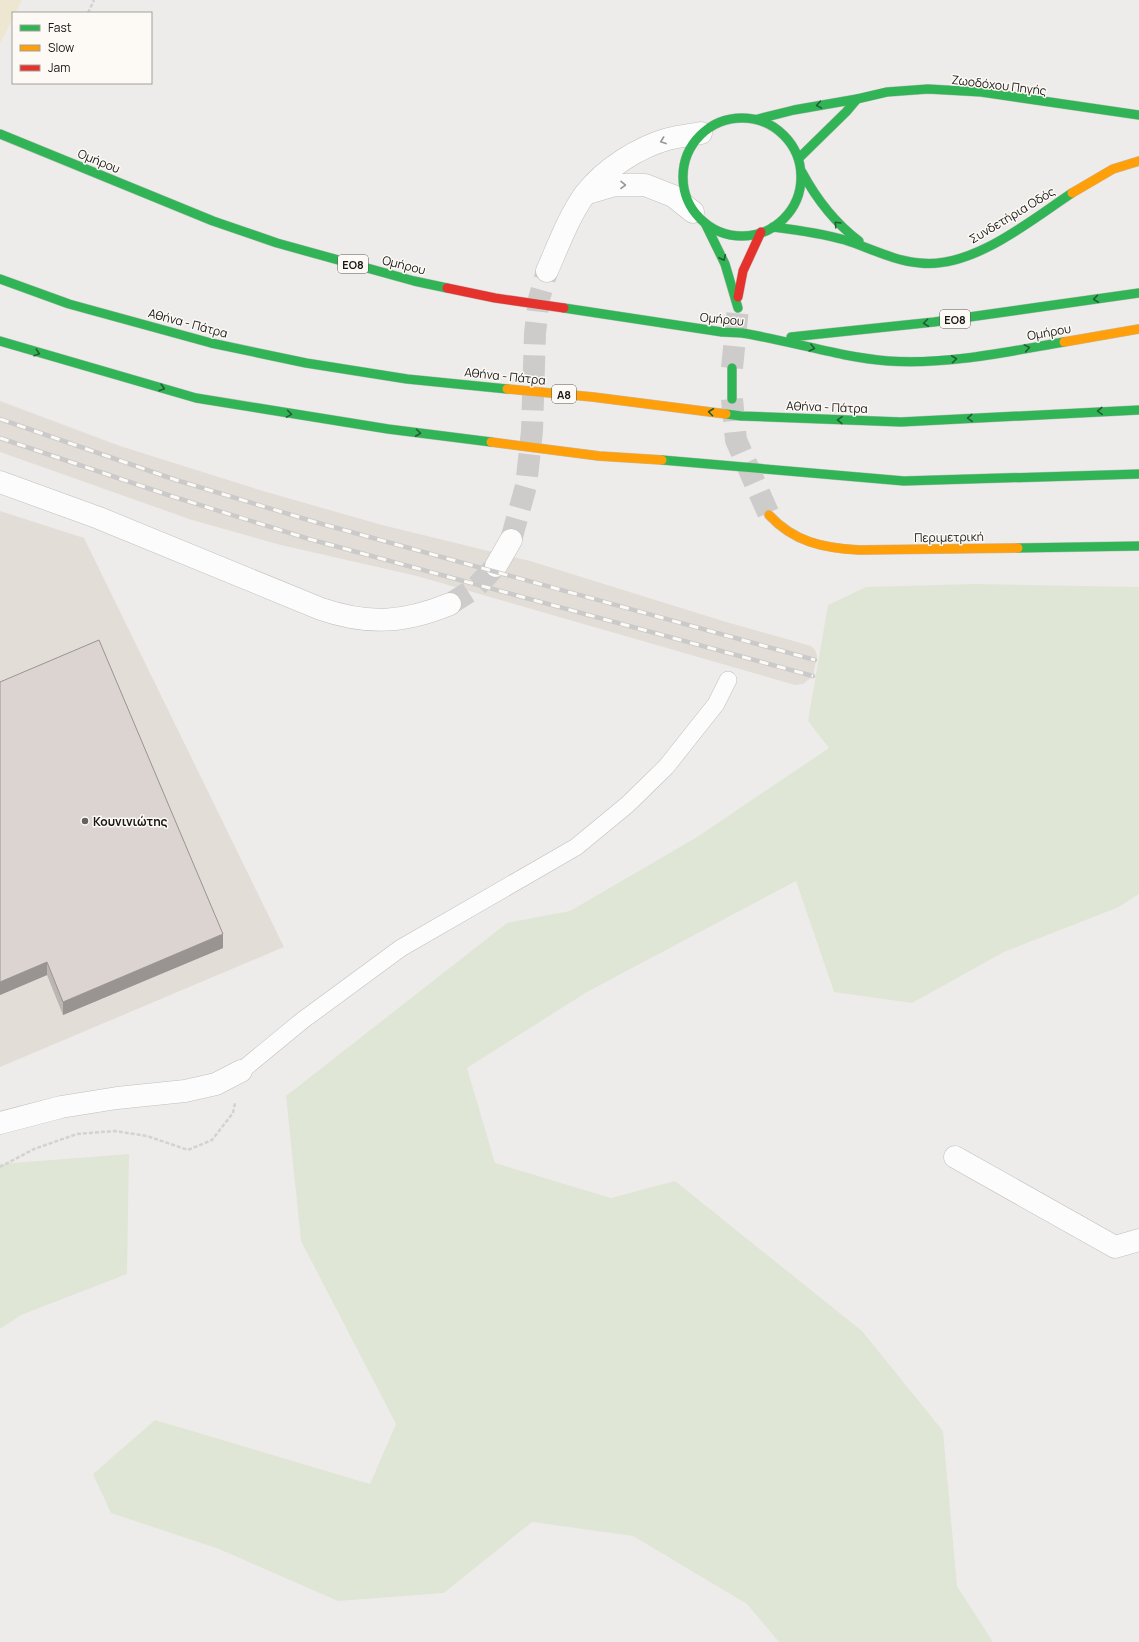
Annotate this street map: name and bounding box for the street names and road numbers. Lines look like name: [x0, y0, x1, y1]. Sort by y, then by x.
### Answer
street label: Ζωοδόχου Πηγής: [950, 71, 1048, 99]
street label: Ομήρου: [75, 145, 123, 177]
street label: Συνδετήρια Οδός: [966, 182, 1058, 247]
street label: Ομήρου: [380, 251, 428, 279]
road number: ΕΟ8: [338, 255, 368, 273]
street label: Αθήνα - Πάτρα: [146, 304, 230, 342]
street label: Ομήρου: [699, 308, 745, 330]
road number: ΕΟ8: [940, 310, 970, 328]
street label: Ομήρου: [1026, 320, 1072, 344]
street label: Αθήνα - Πάτρα: [463, 363, 547, 389]
road number: Α8: [552, 385, 576, 403]
street label: Αθήνα - Πάτρα: [786, 397, 868, 417]
street label: Περιμετρική: [914, 528, 984, 546]

